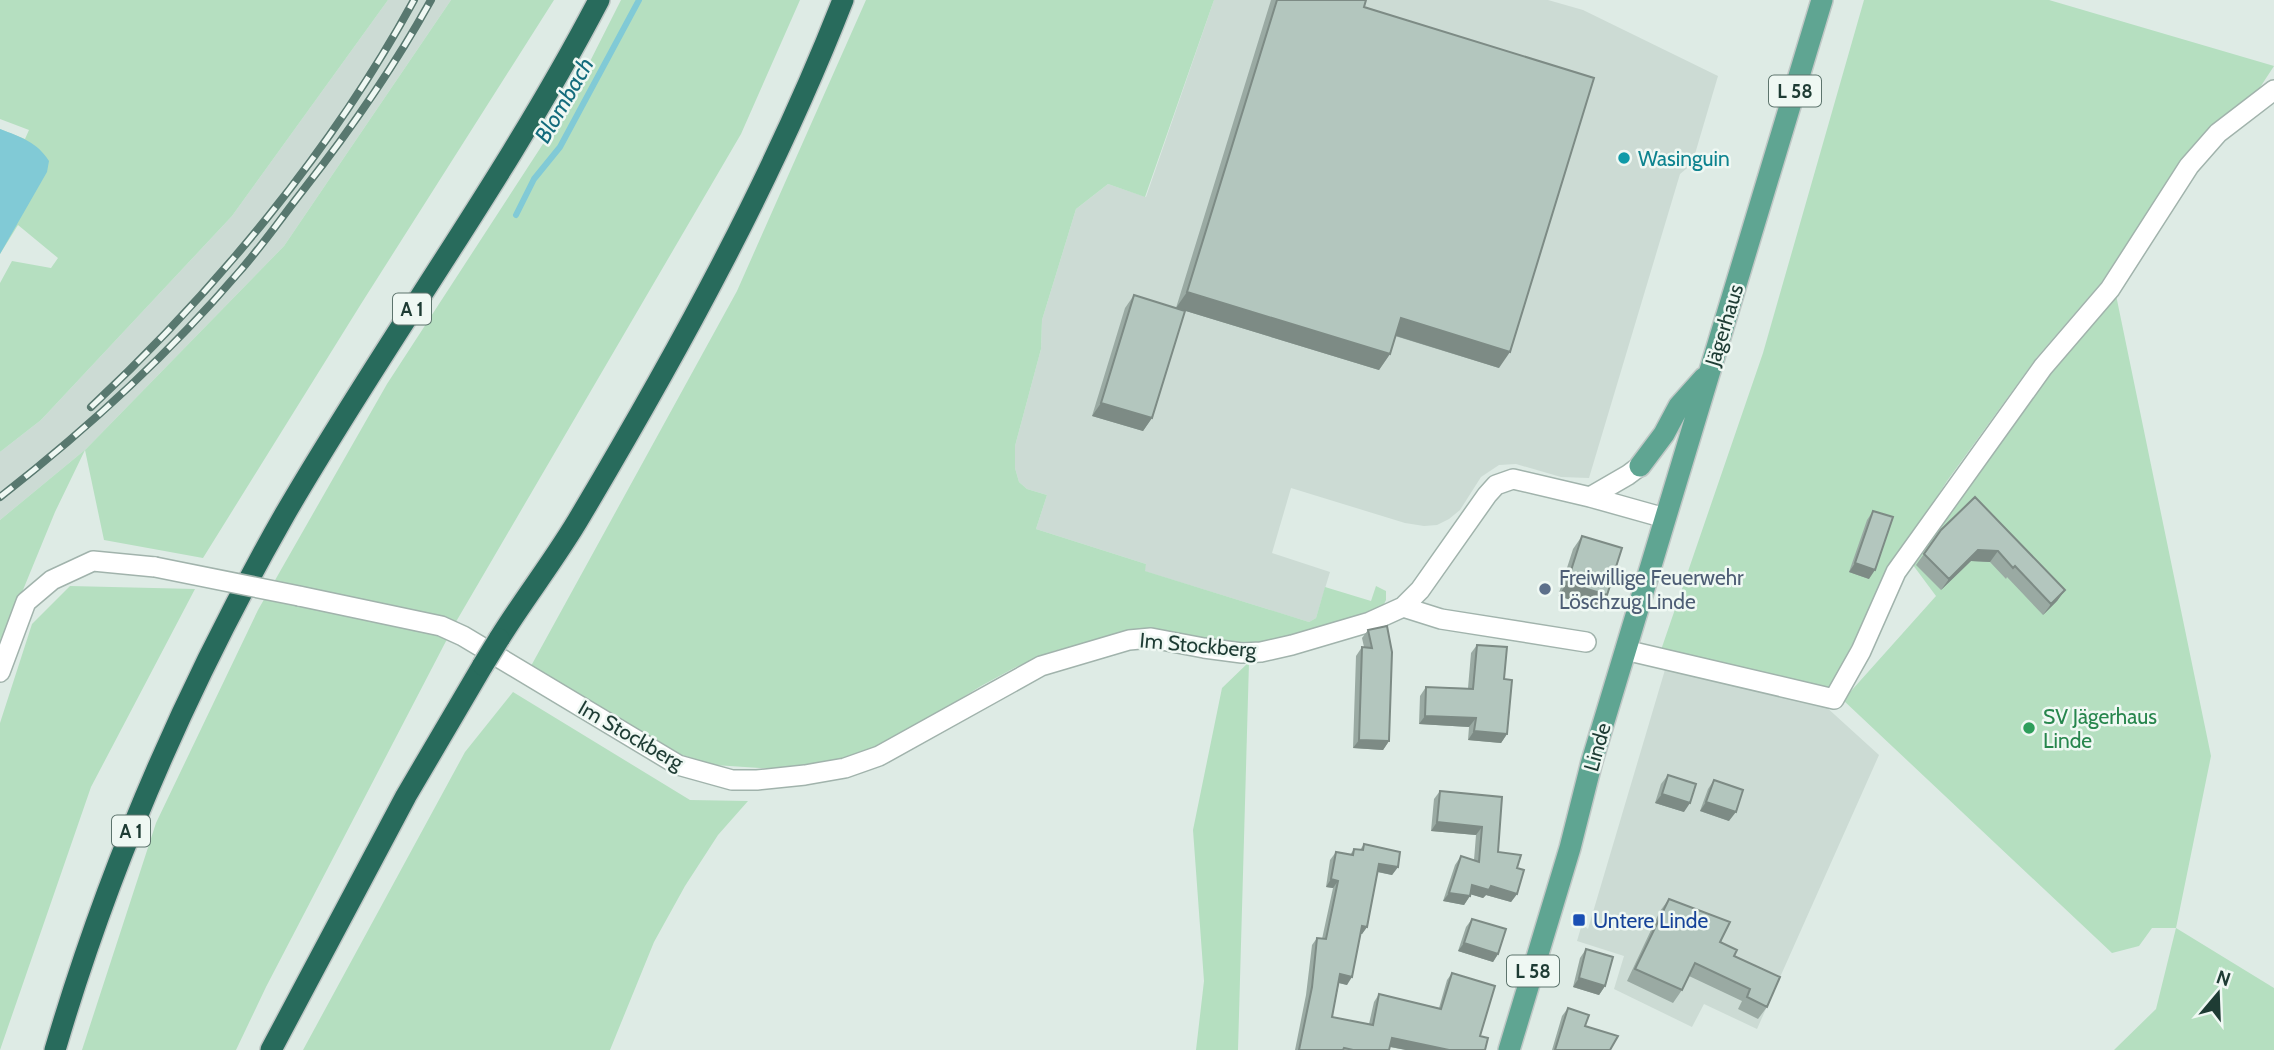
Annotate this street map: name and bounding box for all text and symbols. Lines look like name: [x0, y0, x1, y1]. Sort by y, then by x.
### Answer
water label: Blombach: [528, 52, 600, 148]
road number: L 58: [1769, 76, 1821, 106]
place label: Wasinguin: [1638, 146, 1730, 171]
marker: Wasinguin: [1616, 150, 1632, 166]
street label: Jägerhaus: [1699, 281, 1748, 370]
road number: A 1: [393, 294, 431, 324]
place label: Freiwillige Feuerwehr Löschzug Linde: [1559, 565, 1744, 614]
marker: Freiwillige Feuerwehr Löschzug Linde: [1537, 581, 1553, 597]
street label: Im Stockberg: [1139, 627, 1258, 663]
street label: Im Stockberg: [574, 695, 688, 775]
place label: SV Jägerhaus Linde: [2043, 704, 2157, 753]
street label: Linde: [1578, 720, 1616, 774]
marker: SV Jägerhaus Linde: [2021, 720, 2037, 736]
road number: A 1: [112, 816, 150, 846]
place label: Untere Linde: [1593, 908, 1708, 933]
marker: Untere Linde: [1571, 912, 1587, 928]
road number: L 58: [1507, 956, 1559, 987]
north arrow: [2183, 959, 2253, 1029]
text: N: [2213, 965, 2233, 991]

